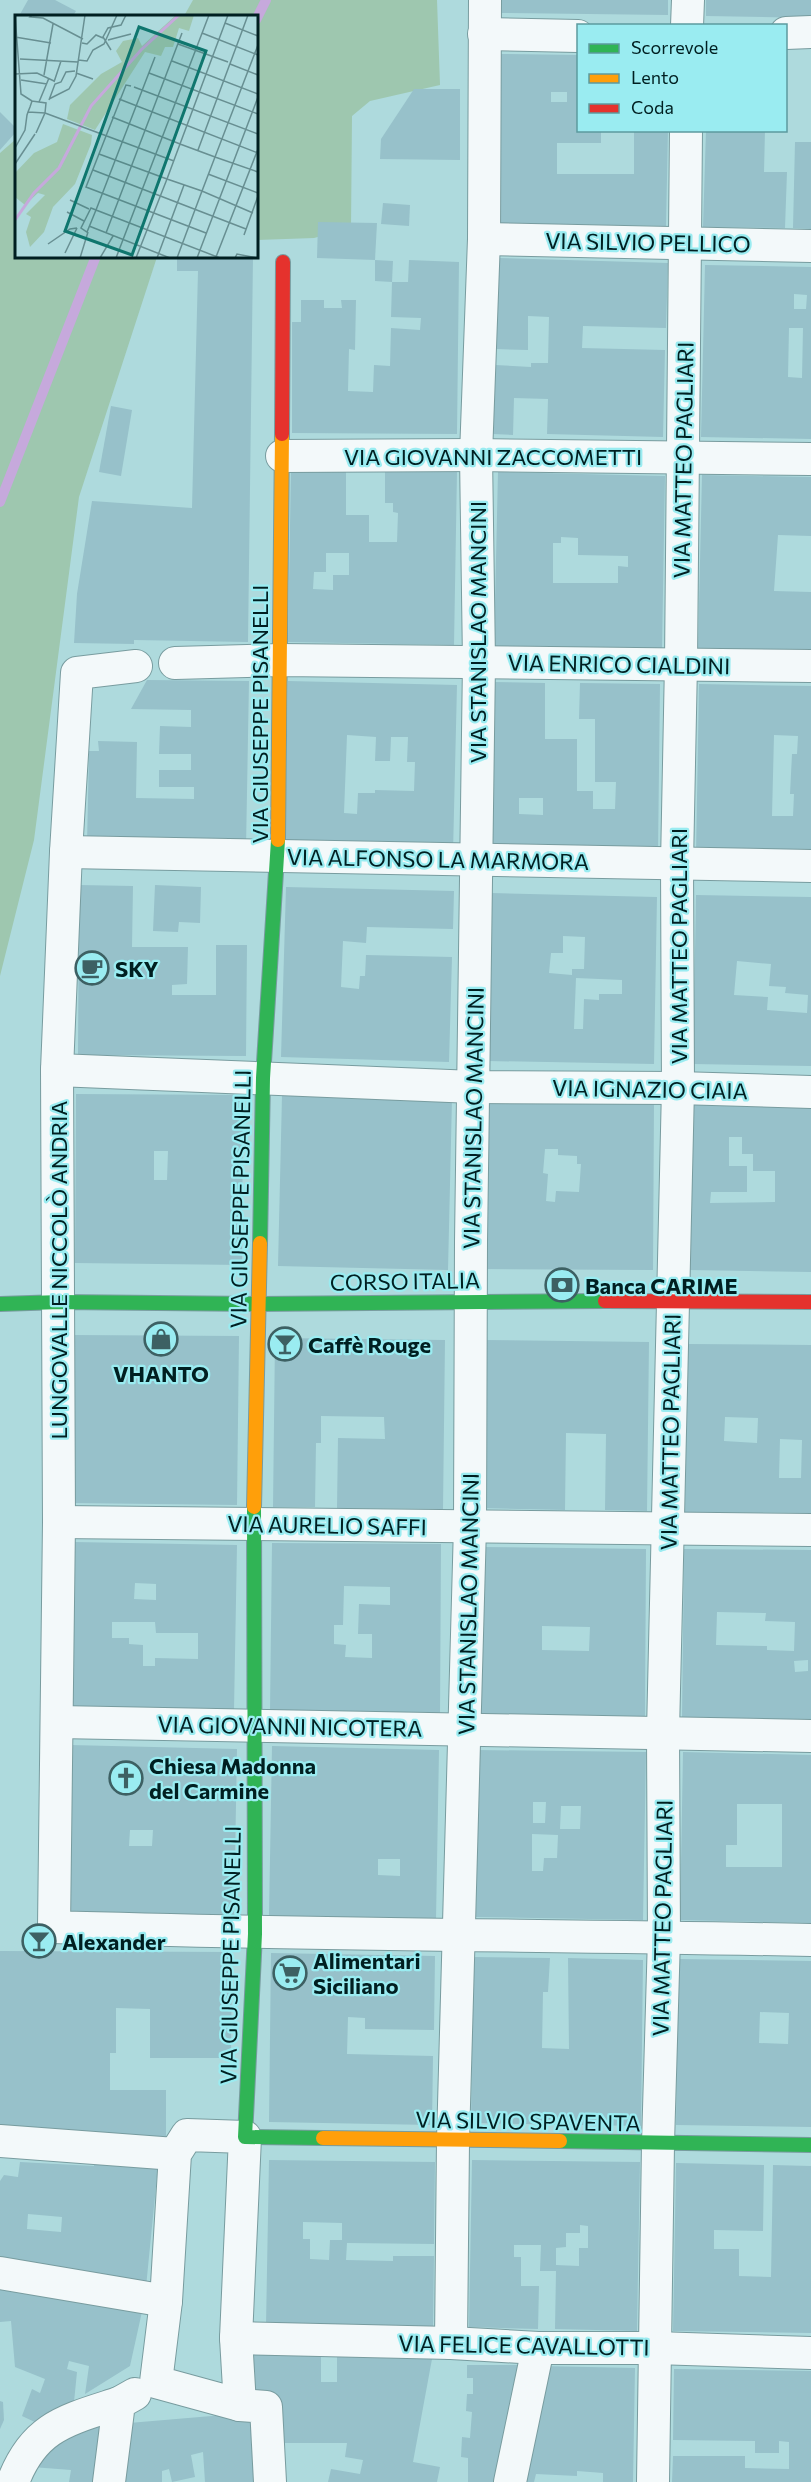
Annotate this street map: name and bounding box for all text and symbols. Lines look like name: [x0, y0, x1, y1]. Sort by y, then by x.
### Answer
inset map: [15, 15, 258, 258]
legend: [577, 24, 787, 132]
text: Scorrevole: [631, 36, 718, 58]
text: Lento: [631, 66, 679, 88]
text: Coda: [631, 96, 674, 118]
street label: VIA SILVIO PELLICO: [545, 227, 751, 257]
street label: VIA MATTEO PAGLIARI: [667, 342, 699, 578]
street label: VIA GIOVANNI ZACCOMETTI: [344, 443, 642, 470]
street label: VIA STANISLAO MANCINI: [464, 501, 491, 763]
street label: VIA GIUSEPPE PISANELLI: [246, 585, 273, 843]
street label: VIA ENRICO CIALDINI: [508, 649, 730, 679]
street label: VIA MATTEO PAGLIARI: [665, 828, 692, 1064]
street label: VIA ALFONSO LA MARMORA: [287, 843, 589, 875]
cafe icon: SKY: [74, 950, 110, 986]
place label: SKY: [115, 955, 159, 982]
street label: VIA STANISLAO MANCINI: [457, 987, 489, 1249]
street label: VIA GIUSEPPE PISANELLI: [224, 1069, 256, 1329]
street label: VIA IGNAZIO CIAIA: [552, 1074, 748, 1104]
street label: LUNGOVALLE NICCOLÒ ANDRIA: [45, 1100, 72, 1440]
street label: CORSO ITALIA: [330, 1266, 480, 1296]
bank icon: Banca CARIME: [544, 1267, 580, 1303]
place label: Banca CARIME: [585, 1272, 738, 1299]
street label: VIA MATTEO PAGLIARI: [654, 1314, 686, 1550]
shop icon: VHANTO: [143, 1321, 179, 1357]
bar icon: Caffè Rouge: [267, 1326, 303, 1362]
place label: Caffè Rouge: [308, 1331, 431, 1358]
place label: VHANTO: [113, 1360, 209, 1387]
street label: VIA STANISLAO MANCINI: [452, 1473, 484, 1735]
street label: VIA AURELIO SAFFI: [227, 1510, 427, 1540]
street label: VIA GIOVANNI NICOTERA: [157, 1710, 423, 1742]
place label: Chiesa Madonna del Carmine: [149, 1752, 316, 1804]
church icon: Chiesa Madonna del Carmine: [108, 1760, 144, 1796]
street label: VIA MATTEO PAGLIARI: [646, 1800, 678, 2036]
street label: VIA GIUSEPPE PISANELLI: [214, 1825, 246, 2085]
bar icon: Alexander: [21, 1923, 57, 1959]
place label: Alexander: [62, 1928, 166, 1955]
place label: Alimentari Siciliano: [313, 1947, 421, 1999]
supermarket icon: Alimentari Siciliano: [272, 1955, 308, 1991]
street label: VIA SILVIO SPAVENTA: [415, 2106, 641, 2136]
street label: VIA FELICE CAVALLOTTI: [398, 2329, 650, 2361]

